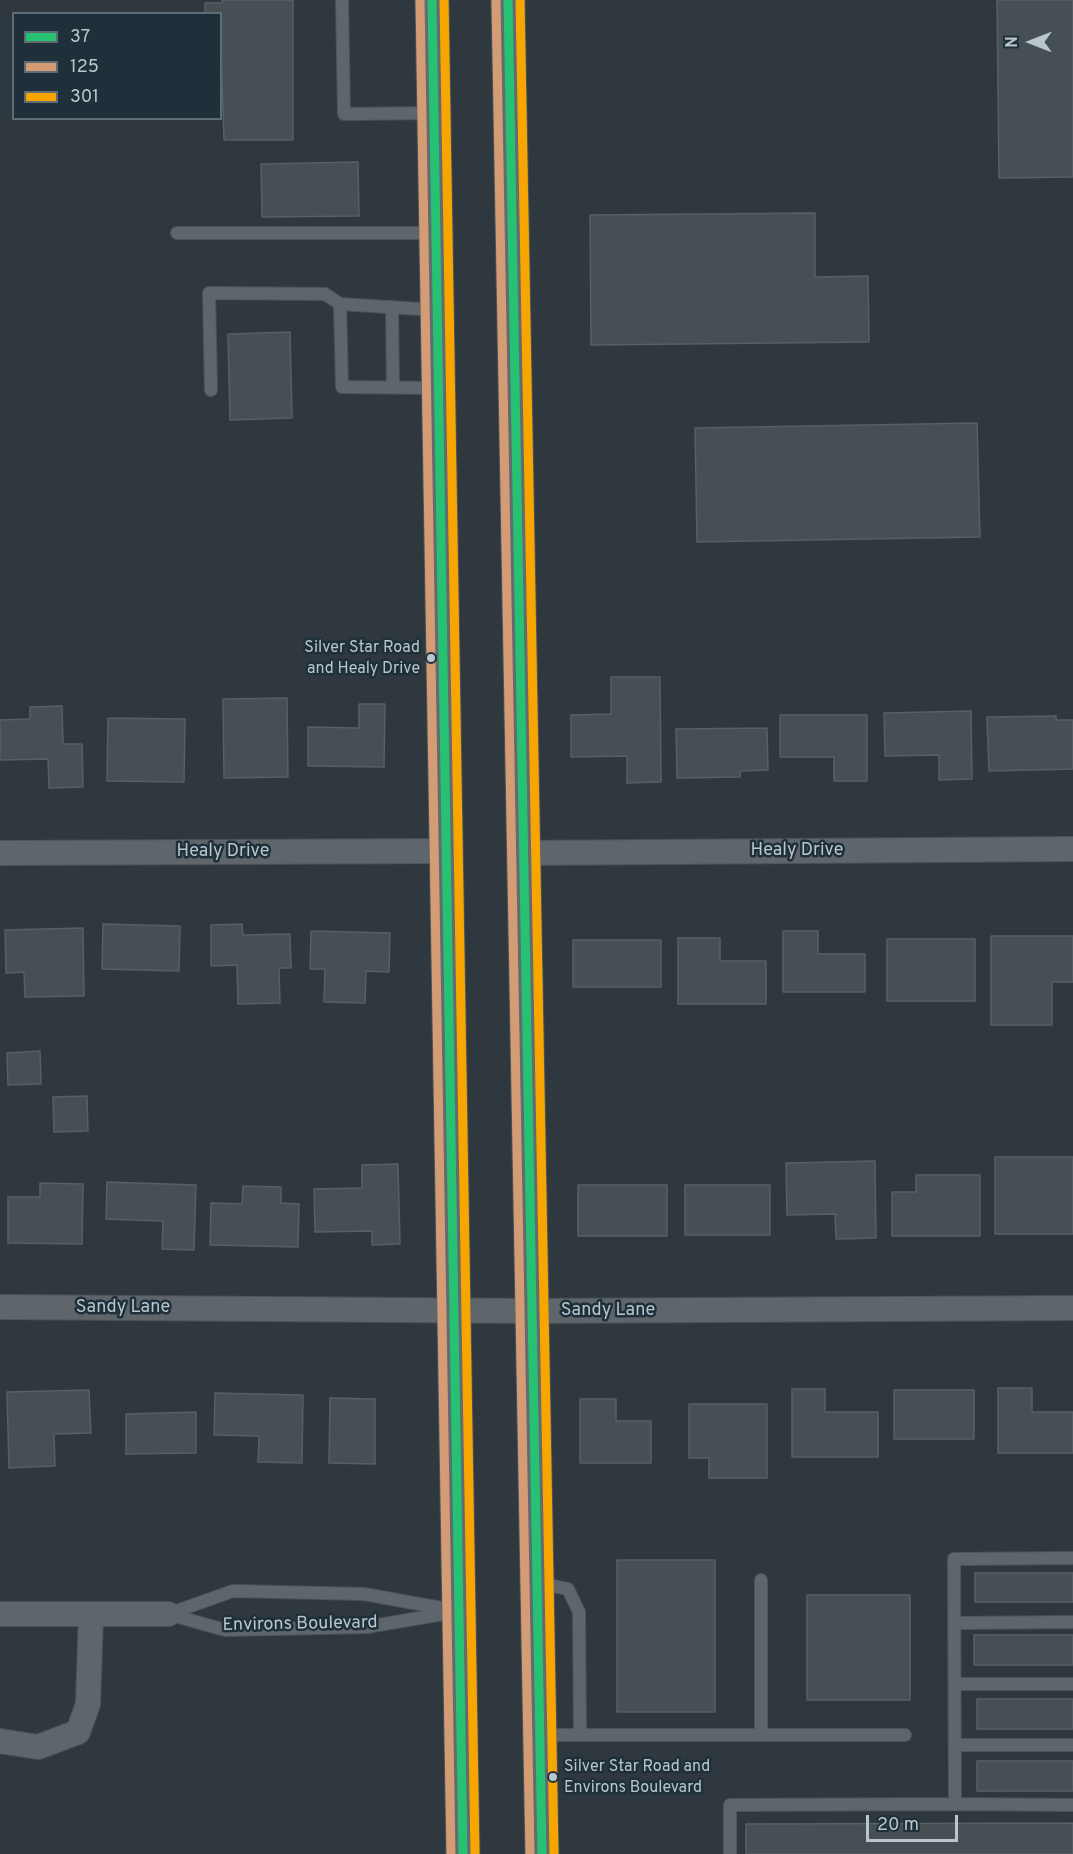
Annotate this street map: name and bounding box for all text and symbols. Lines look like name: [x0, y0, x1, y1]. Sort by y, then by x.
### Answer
legend: [12, 12, 222, 120]
north arrow: [1001, 12, 1061, 72]
text: 37: [70, 26, 90, 49]
text: N: [1003, 36, 1023, 48]
text: 125: [70, 56, 99, 79]
text: 301: [70, 86, 99, 109]
place label: Silver Star Road and Healy Drive: [304, 639, 420, 677]
marker: Silver Star Road and Healy Drive: [425, 652, 437, 664]
street label: Healy Drive: [751, 840, 843, 862]
street label: Healy Drive: [177, 841, 269, 863]
street label: Sandy Lane: [76, 1297, 170, 1319]
street label: Sandy Lane: [561, 1300, 655, 1322]
street label: Environs Boulevard: [222, 1613, 378, 1637]
place label: Silver Star Road and Environs Boulevard: [564, 1758, 710, 1796]
marker: Silver Star Road and Environs Boulevard: [547, 1771, 559, 1783]
scale bar: [869, 1803, 960, 1841]
text: 20 m: [877, 1814, 919, 1837]

